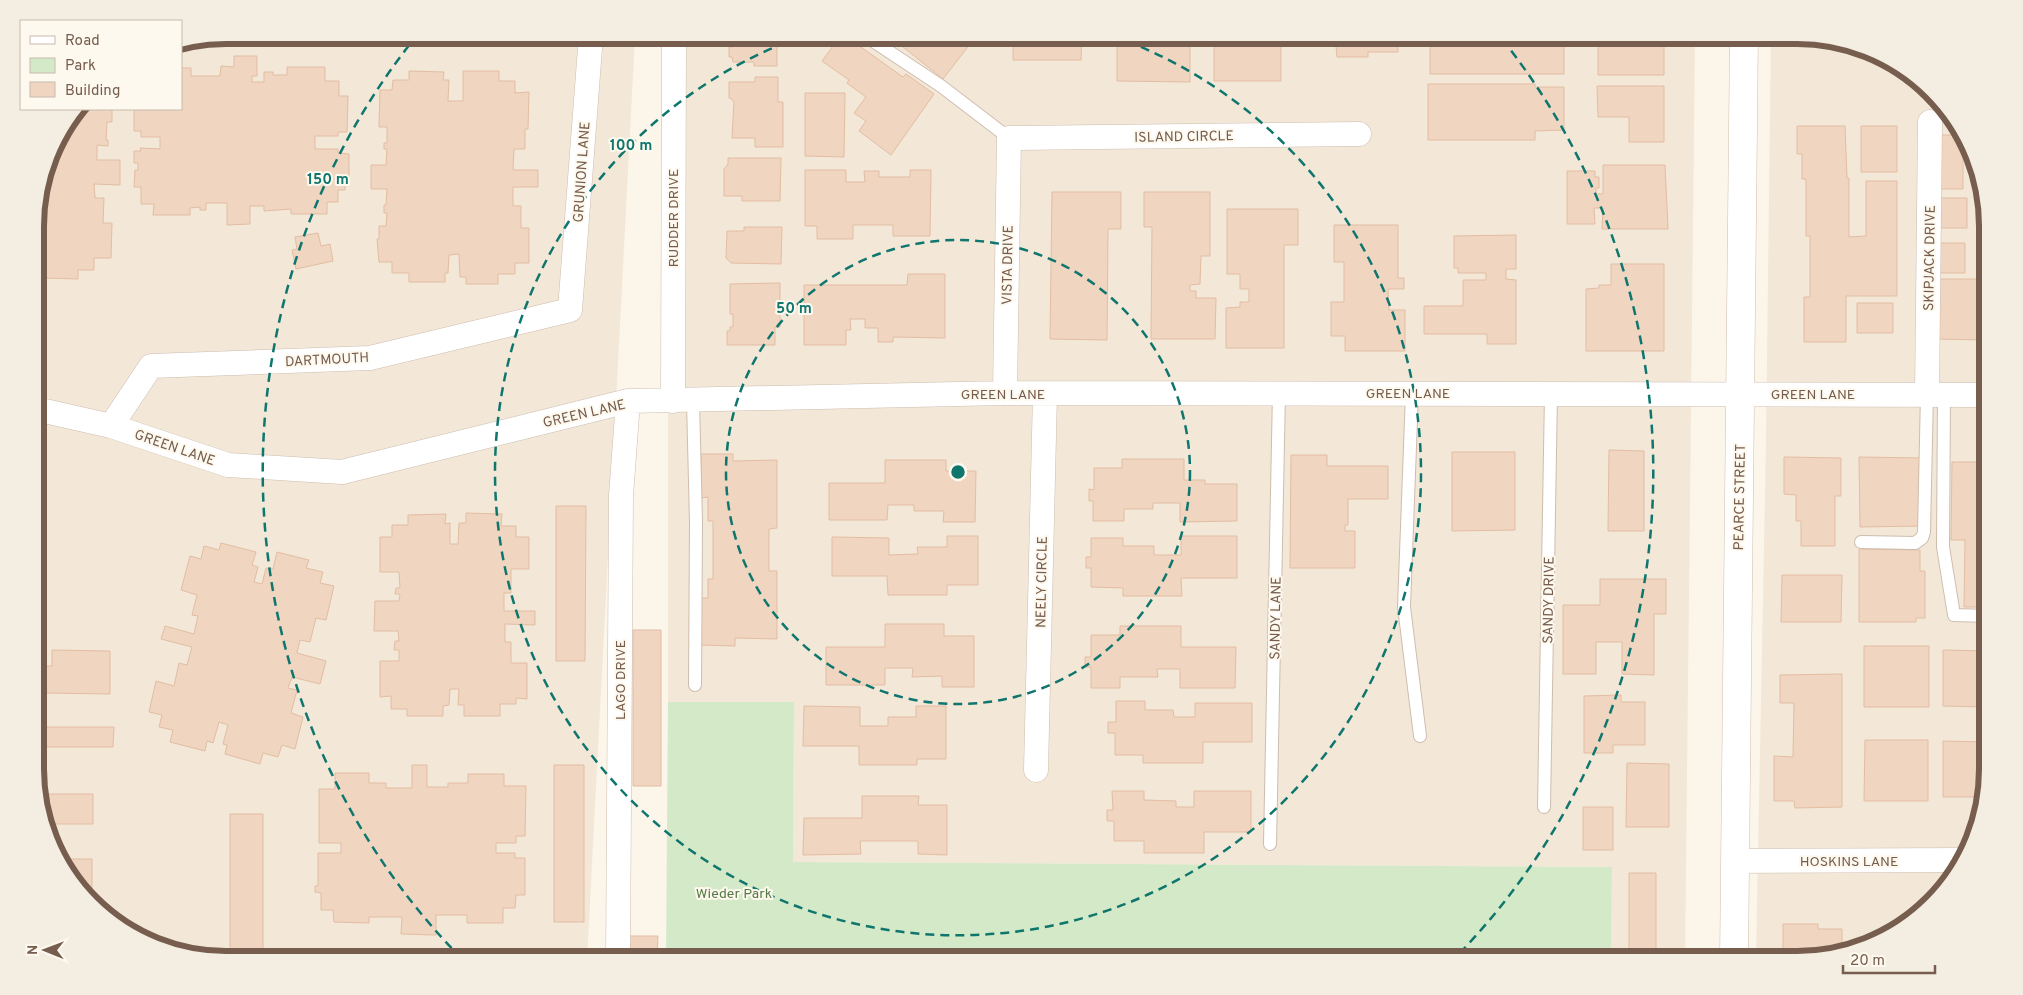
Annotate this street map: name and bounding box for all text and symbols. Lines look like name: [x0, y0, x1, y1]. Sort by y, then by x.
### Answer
legend: [20, 20, 182, 110]
text: Road: [65, 32, 100, 51]
text: Park: [65, 57, 96, 76]
text: Building: [65, 82, 120, 101]
street label: GRUNION LANE: [570, 121, 595, 223]
street label: ISLAND CIRCLE: [1134, 128, 1234, 147]
text: 100 m: [610, 137, 652, 156]
street label: RUDDER DRIVE: [666, 169, 683, 267]
text: 150 m: [307, 171, 349, 190]
street label: SKIPJACK DRIVE: [1921, 205, 1940, 311]
street label: VISTA DRIVE: [999, 225, 1018, 305]
text: 50 m: [776, 300, 812, 319]
street label: DARTMOUTH: [285, 350, 370, 371]
street label: GREEN LANE: [1366, 386, 1450, 403]
street label: GREEN LANE: [961, 387, 1045, 404]
street label: GREEN LANE: [1771, 387, 1855, 404]
street label: GREEN LANE: [541, 397, 627, 432]
street label: GREEN LANE: [132, 427, 217, 470]
street label: PEARCE STREET: [1731, 444, 1750, 550]
centre of rings: [949, 463, 967, 481]
street label: NEELY CIRCLE: [1033, 536, 1052, 628]
street label: SANDY DRIVE: [1540, 556, 1559, 644]
street label: SANDY LANE: [1267, 576, 1286, 660]
street label: LAGO DRIVE: [613, 640, 630, 720]
street label: HOSKINS LANE: [1800, 854, 1898, 871]
park label: Wieder Park: [696, 886, 772, 903]
north arrow: [20, 925, 70, 975]
scale bar: [1843, 942, 1936, 974]
text: N: [25, 945, 42, 955]
text: 20 m: [1850, 952, 1885, 971]

